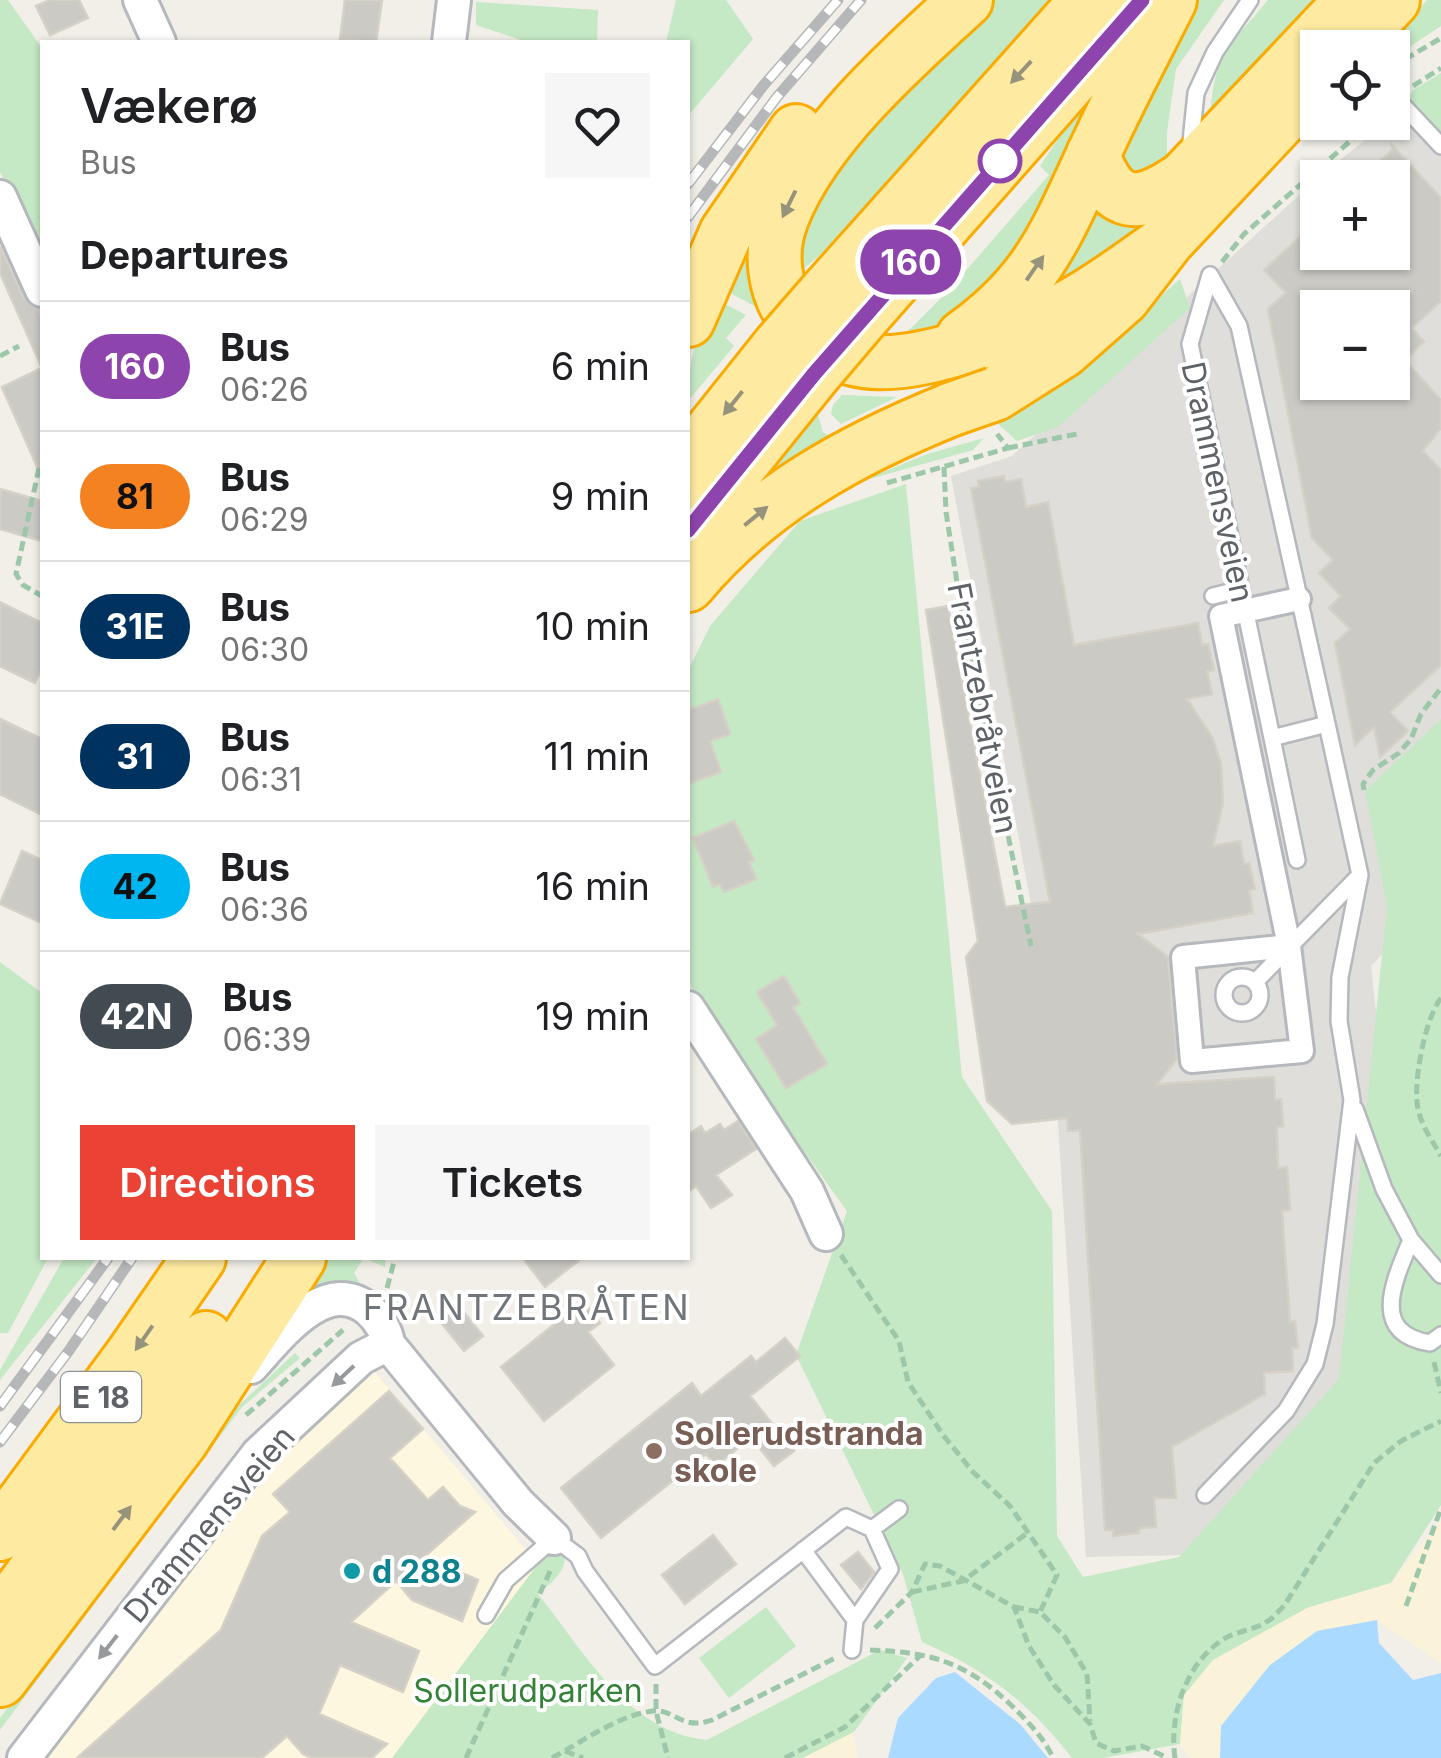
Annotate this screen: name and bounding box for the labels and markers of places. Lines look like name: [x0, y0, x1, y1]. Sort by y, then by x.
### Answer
unlabelled marker: [979, 140, 1021, 182]
place label: Sollerudstranda skole: [674, 1414, 924, 1490]
marker: Sollerudstranda skole: [643, 1440, 665, 1462]
place label: d 288: [372, 1552, 462, 1591]
marker: d 288: [341, 1560, 363, 1582]

